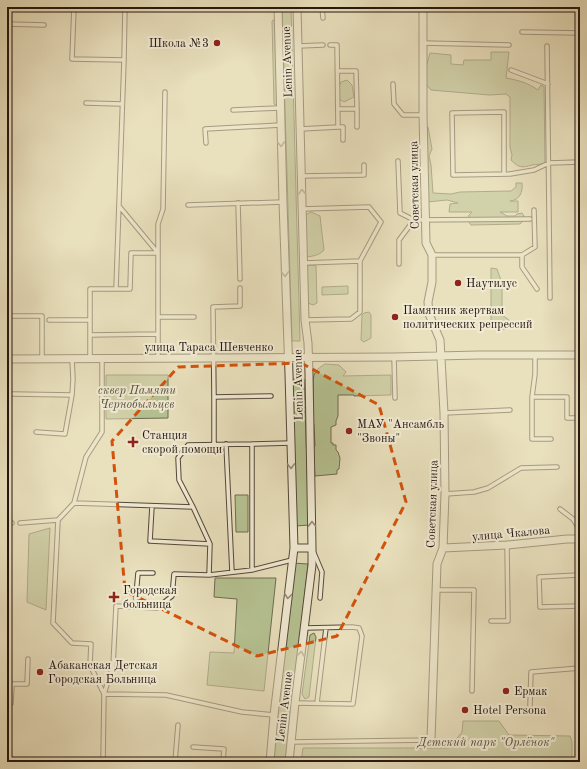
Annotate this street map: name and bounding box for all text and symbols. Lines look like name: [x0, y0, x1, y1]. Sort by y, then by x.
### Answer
street label: Lenin Avenue: [281, 26, 295, 98]
place label: Школа №3: [149, 38, 209, 50]
marker: Школа №3: [212, 38, 222, 48]
one-way arrow: [277, 141, 285, 147]
street label: Советская улица: [408, 141, 422, 229]
one-way arrow: [298, 189, 306, 195]
one-way arrow: [281, 271, 290, 277]
marker: Наутилус: [453, 278, 463, 288]
place label: Наутилус: [466, 278, 517, 290]
place label: Памятник жертвам политических репрессий: [403, 305, 532, 331]
marker: Памятник жертвам политических репрессий: [390, 312, 400, 322]
street label: улица Тараса Шевченко: [144, 342, 274, 354]
street label: Lenin Avenue: [292, 349, 306, 421]
park label: сквер Памяти Чернобыльцев: [98, 385, 176, 411]
place label: МАУ "Ансамбль "Звоны": [357, 419, 445, 445]
marker: МАУ "Ансамбль "Звоны": [344, 426, 354, 436]
place label: Станция скорой помощи: [142, 430, 222, 456]
marker: Станция скорой помощи: [127, 436, 139, 448]
street label: Советская улица: [425, 460, 441, 548]
one-way arrow: [287, 463, 296, 469]
one-way arrow: [308, 521, 316, 527]
street label: улица Чкалова: [471, 525, 551, 543]
place label: Городская больница: [123, 585, 177, 611]
marker: Городская больница: [108, 591, 120, 603]
one-way arrow: [283, 593, 292, 599]
one-way arrow: [297, 651, 306, 657]
place label: Абаканская Детская Городская Больница: [48, 660, 158, 686]
marker: Абаканская Детская Городская Больница: [35, 667, 45, 677]
street label: Lenin Avenue: [275, 671, 295, 743]
marker: Ермак: [501, 686, 511, 696]
place label: Ермак: [514, 686, 547, 698]
marker: Hotel Persona: [460, 705, 470, 715]
place label: Hotel Persona: [473, 705, 546, 717]
park label: Детский парк "Орлёнок": [416, 736, 556, 749]

